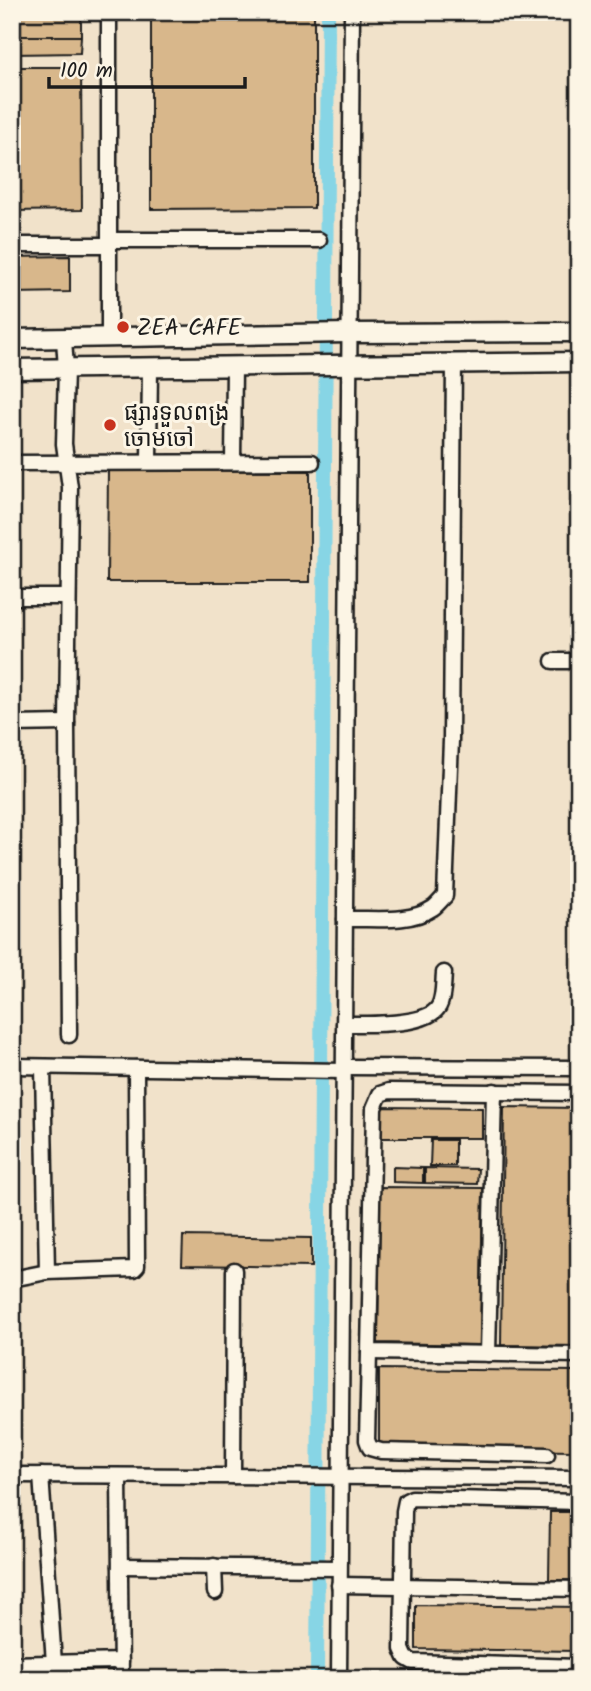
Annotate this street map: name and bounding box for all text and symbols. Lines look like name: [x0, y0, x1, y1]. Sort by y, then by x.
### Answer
scale bar: [49, 46, 245, 90]
text: 100 m: [60, 55, 113, 88]
place label: ZEA CAFE: [137, 311, 242, 347]
marker: ZEA CAFE: [115, 319, 131, 335]
place label: ផ្សារទួលពង្រ ចោមចៅ: [124, 396, 230, 458]
marker: ផ្សារទួលពង្រ ចោមចៅ: [102, 417, 118, 433]

